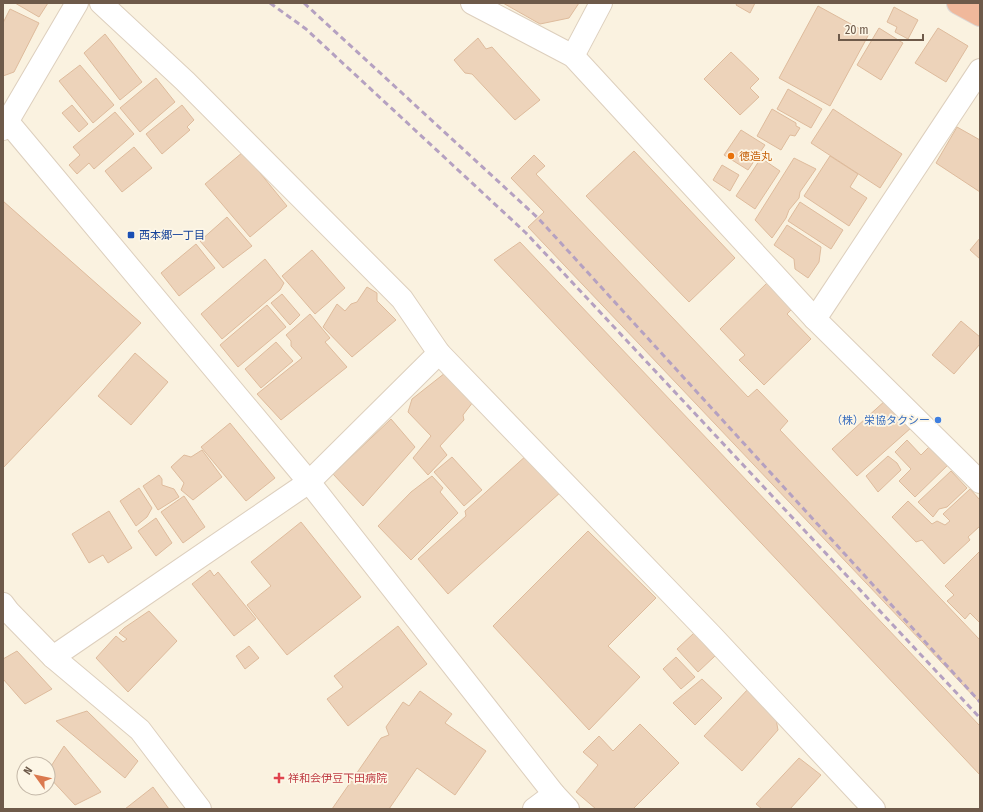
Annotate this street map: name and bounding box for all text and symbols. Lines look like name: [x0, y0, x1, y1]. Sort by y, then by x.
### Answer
scale bar: [839, 16, 923, 42]
text: 20 m: [845, 23, 869, 37]
place label: 徳造丸: [739, 150, 772, 163]
marker: 徳造丸: [726, 151, 736, 161]
place label: 西本郷一丁目: [139, 229, 205, 242]
marker: 西本郷一丁目: [126, 230, 136, 240]
place label: （株）栄協タクシー: [831, 414, 930, 427]
marker: （株）栄協タクシー: [933, 415, 943, 425]
north arrow: [16, 756, 56, 796]
text: N: [21, 765, 35, 777]
marker: 祥和会伊豆下田病院: [273, 772, 285, 784]
place label: 祥和会伊豆下田病院: [288, 772, 387, 785]

